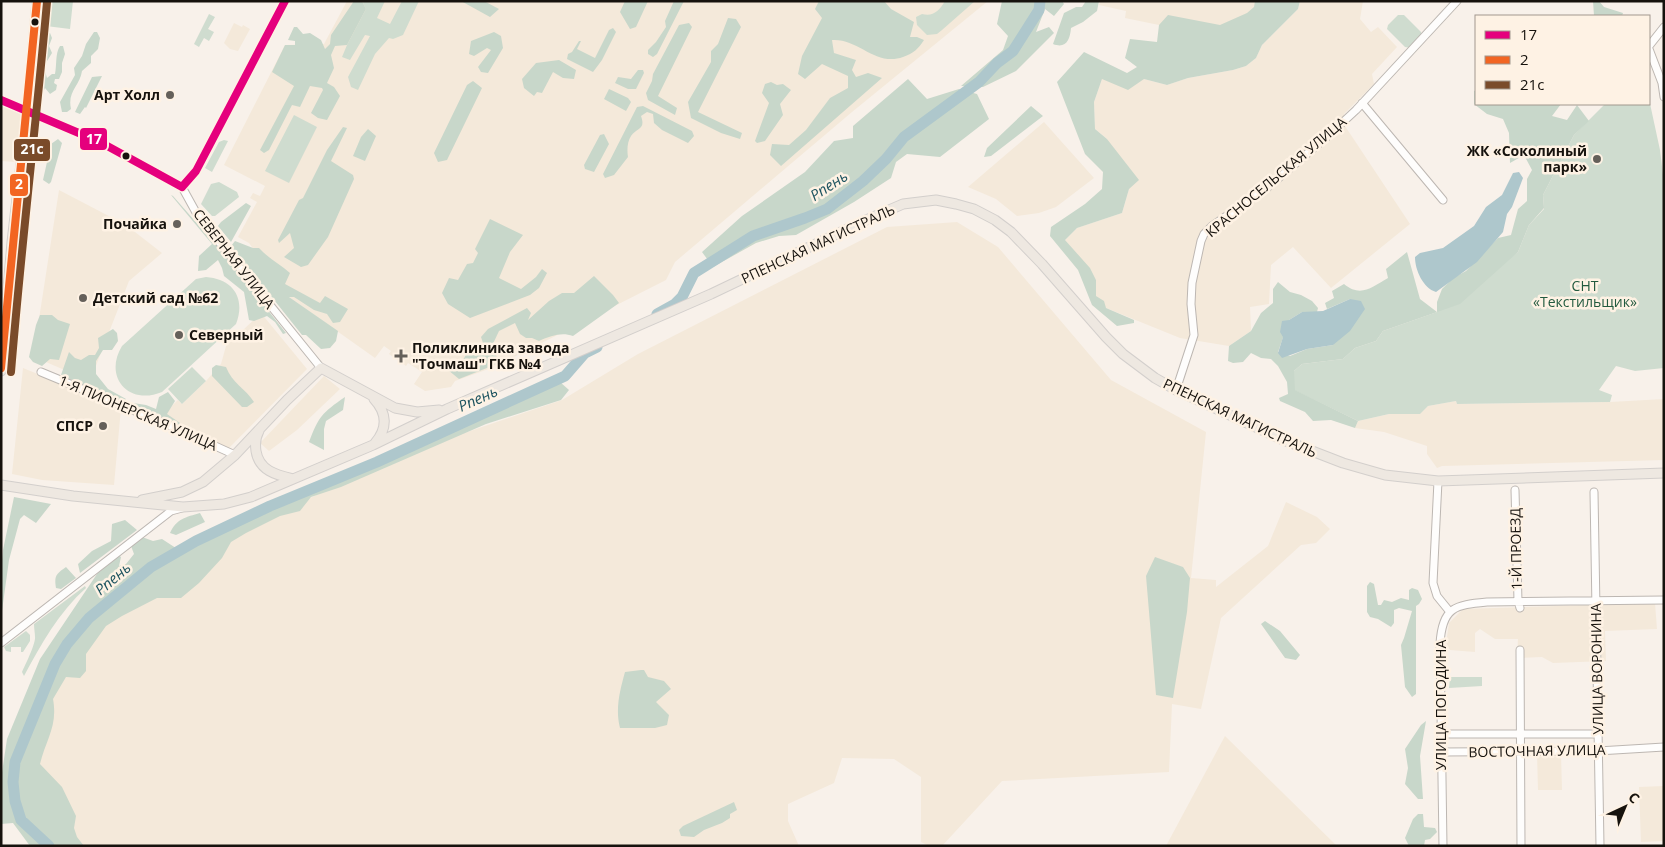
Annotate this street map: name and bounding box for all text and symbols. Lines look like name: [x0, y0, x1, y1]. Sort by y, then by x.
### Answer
legend: [1475, 15, 1650, 105]
unlabelled marker: [30, 17, 40, 27]
text: 17: [1520, 24, 1537, 44]
text: 2: [1520, 49, 1529, 69]
text: 21с: [1520, 74, 1544, 94]
place label: Арт Холл: [94, 85, 160, 104]
marker: Арт Холл: [164, 89, 176, 101]
street label: КРАСНОСЕЛЬСКАЯ УЛИЦА: [1201, 112, 1350, 241]
line badge: 17: [79, 127, 108, 151]
text: 17: [86, 129, 102, 148]
line badge: 21с: [13, 138, 51, 162]
text: 21с: [20, 139, 44, 158]
place label: ЖК «Соколиный парк»: [1467, 141, 1587, 176]
unlabelled marker: [121, 151, 131, 161]
marker: ЖК «Соколиный парк»: [1591, 153, 1603, 165]
water label: Рпень: [806, 166, 851, 205]
line badge: 2: [9, 173, 29, 197]
text: 2: [15, 174, 23, 193]
street label: РПЕНСКАЯ МАГИСТРАЛЬ: [738, 200, 898, 288]
street label: СЕВЕРНАЯ УЛИЦА: [189, 205, 279, 313]
place label: Почайка: [103, 214, 167, 233]
marker: Почайка: [171, 218, 183, 230]
park label: СНТ «Текстильщик»: [1533, 276, 1637, 311]
place label: Детский сад №62: [93, 288, 218, 307]
marker: Детский сад №62: [77, 292, 89, 304]
place label: Северный: [189, 325, 263, 344]
marker: Северный: [173, 329, 185, 341]
place label: Поликлиника завода "Точмаш" ГКБ №4: [412, 338, 570, 373]
marker: Поликлиника завода "Точмаш" ГКБ №4: [394, 349, 408, 363]
street label: 1-Я ПИОНЕРСКАЯ УЛИЦА: [56, 371, 220, 455]
street label: РПЕНСКАЯ МАГИСТРАЛЬ: [1160, 374, 1320, 462]
water label: Рпень: [455, 381, 501, 416]
place label: СПСР: [56, 416, 93, 435]
marker: СПСР: [97, 420, 109, 432]
street label: 1-Й ПРОЕЗД: [1505, 508, 1526, 590]
water label: Рпень: [90, 557, 135, 599]
street label: УЛИЦА ВОРОНИНА: [1586, 603, 1607, 735]
street label: УЛИЦА ПОГОДИНА: [1431, 640, 1450, 770]
street label: ВОСТОЧНАЯ УЛИЦА: [1468, 740, 1606, 761]
north arrow: [1600, 782, 1650, 832]
text: С: [1625, 787, 1644, 807]

